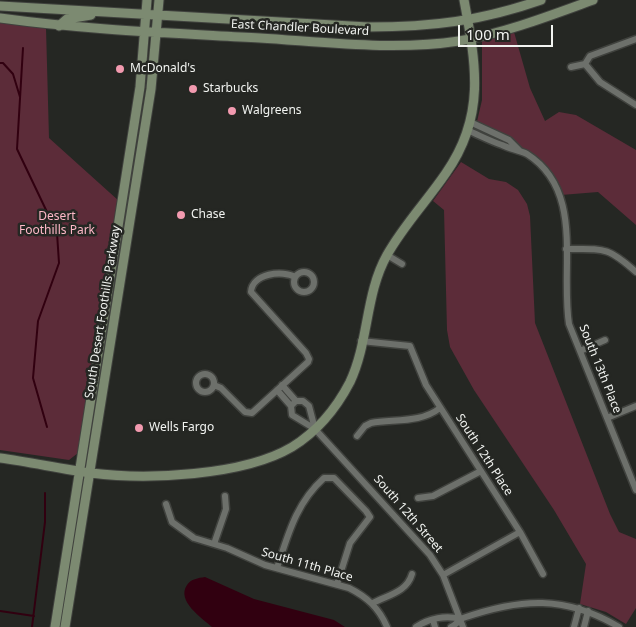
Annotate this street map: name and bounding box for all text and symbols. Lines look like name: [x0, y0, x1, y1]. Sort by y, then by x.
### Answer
scale bar: [461, 15, 556, 47]
street label: East Chandler Boulevard: [231, 17, 369, 39]
text: 100 m: [466, 24, 510, 44]
place label: McDonald's: [130, 62, 195, 76]
marker: McDonald's: [114, 63, 126, 75]
place label: Starbucks: [203, 82, 258, 96]
marker: Starbucks: [187, 83, 199, 95]
place label: Walgreens: [242, 104, 302, 118]
marker: Walgreens: [226, 105, 238, 117]
place label: Chase: [191, 208, 225, 222]
marker: Chase: [175, 209, 187, 221]
park label: Desert Foothills Park: [19, 210, 95, 238]
street label: South Desert Foothills Parkway: [82, 225, 124, 399]
street label: South 13th Place: [576, 323, 624, 415]
street label: South 12th Place: [452, 412, 516, 498]
place label: Wells Fargo: [149, 421, 214, 435]
marker: Wells Fargo: [133, 422, 145, 434]
street label: South 12th Street: [370, 472, 446, 556]
street label: South 11th Place: [260, 545, 354, 585]

